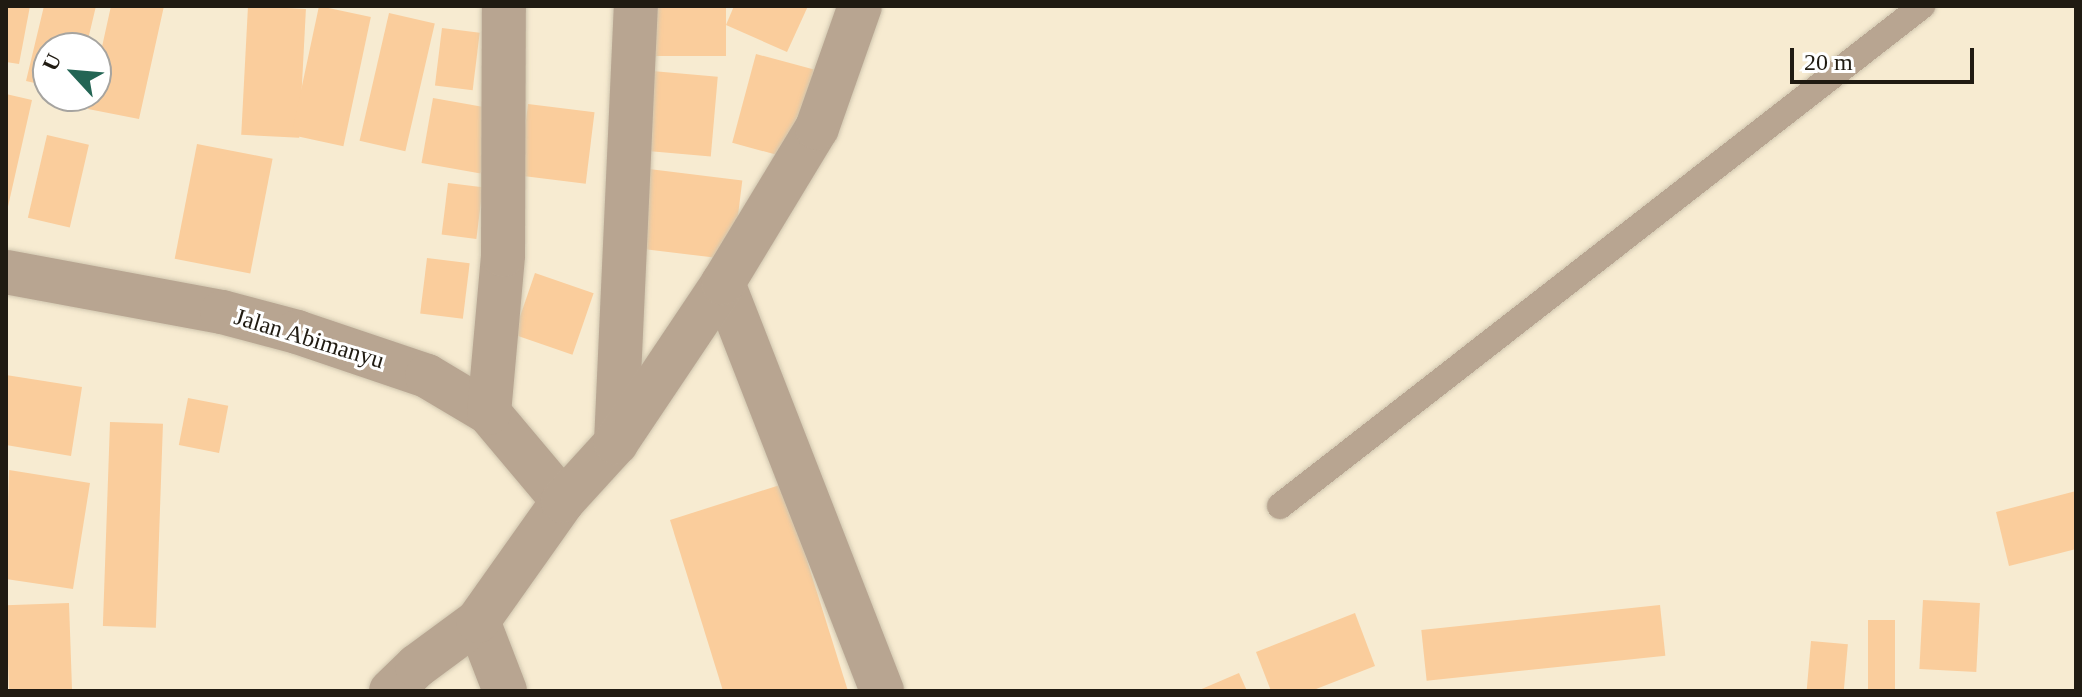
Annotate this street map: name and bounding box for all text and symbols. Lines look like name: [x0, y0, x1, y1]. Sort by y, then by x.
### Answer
north arrow: [32, 32, 112, 112]
scale bar: [1794, 32, 1978, 82]
text: 20 m: [1804, 49, 1853, 75]
text: U: [37, 50, 66, 75]
street label: Jalan Abimanyu: [230, 302, 388, 376]

